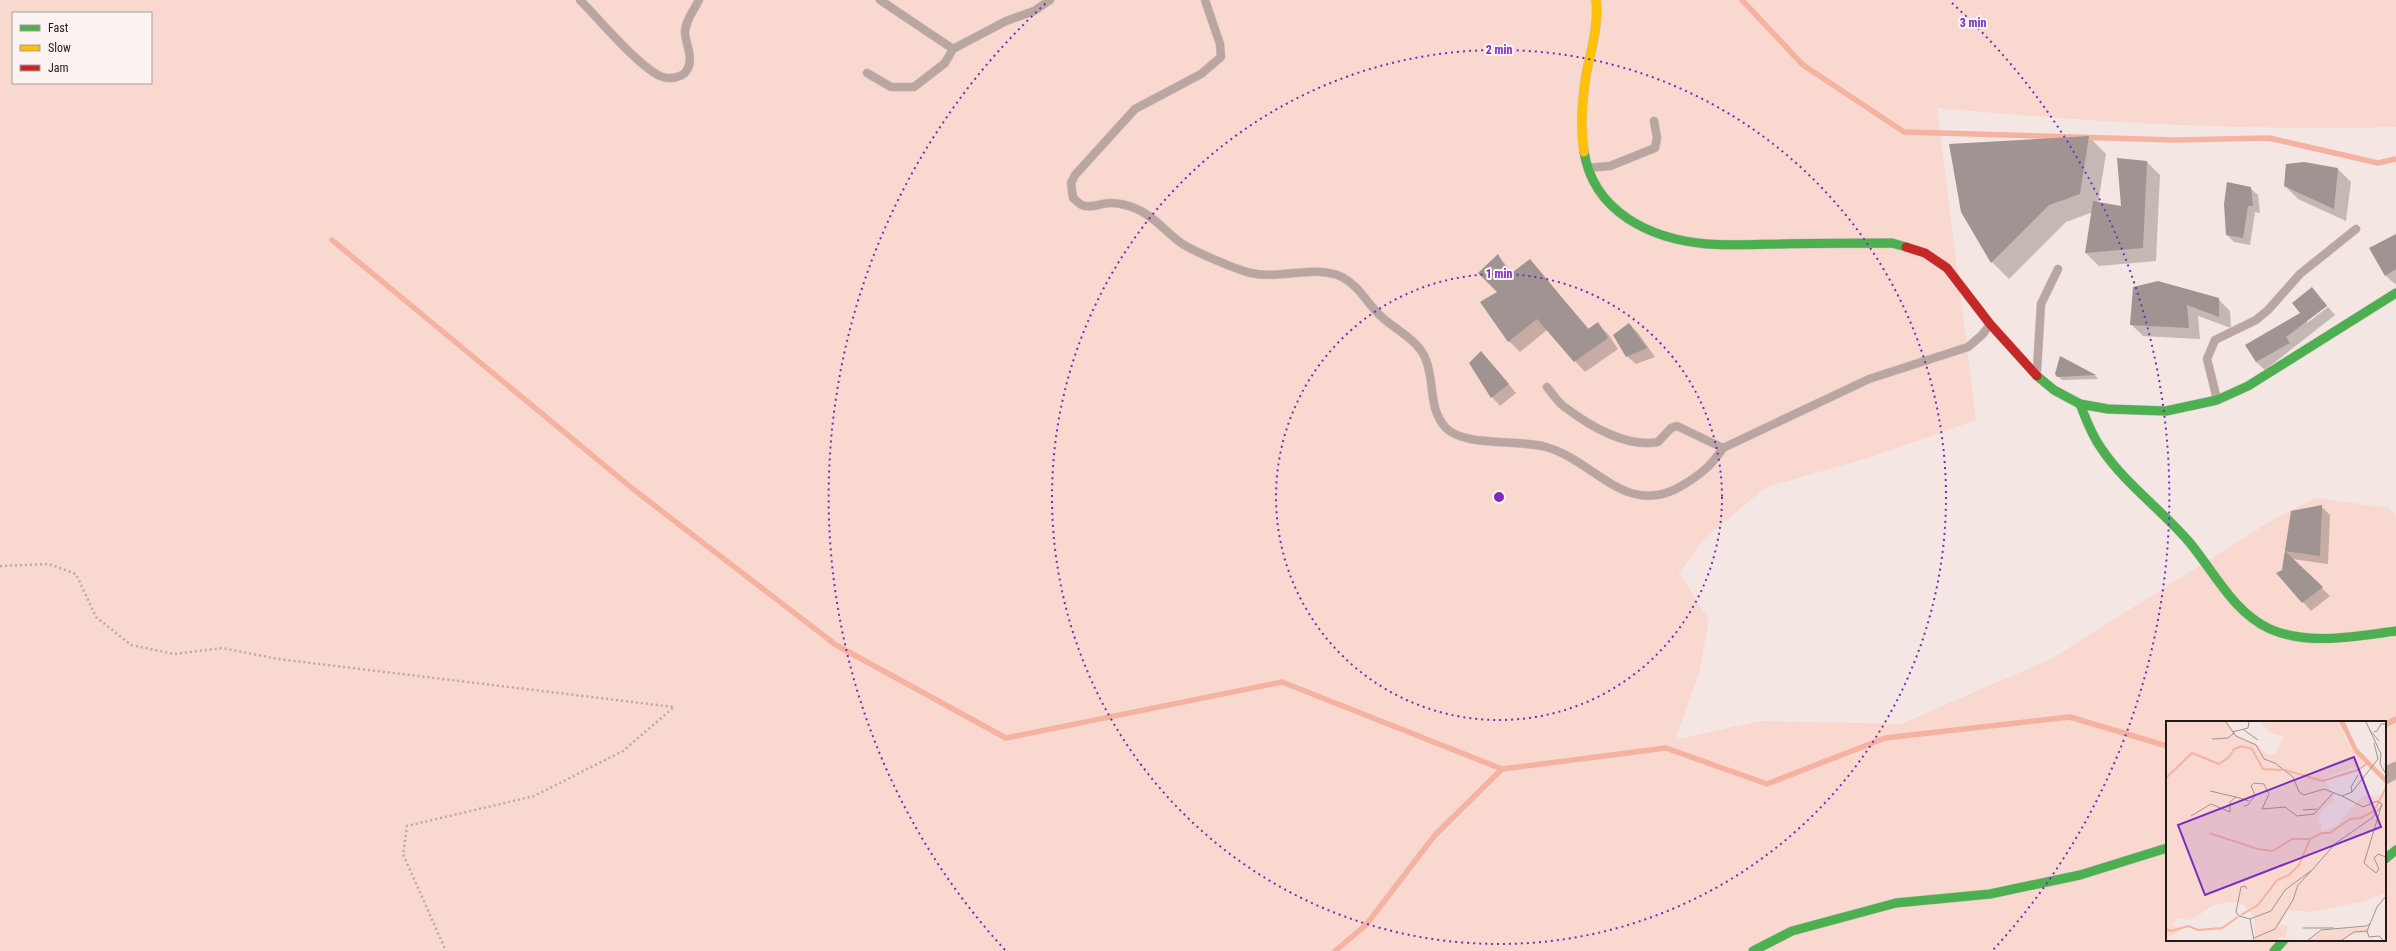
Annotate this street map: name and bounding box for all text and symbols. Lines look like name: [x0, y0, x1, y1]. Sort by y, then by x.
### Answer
legend: [12, 12, 152, 84]
text: 3 min: [1960, 16, 1986, 30]
text: Fast: [48, 21, 69, 35]
text: Slow: [48, 41, 71, 55]
text: 2 min: [1486, 43, 1512, 57]
text: Jam: [48, 61, 69, 75]
text: 1 min: [1486, 267, 1512, 281]
centre of rings: [1492, 490, 1506, 504]
inset map: [2166, 721, 2386, 941]

